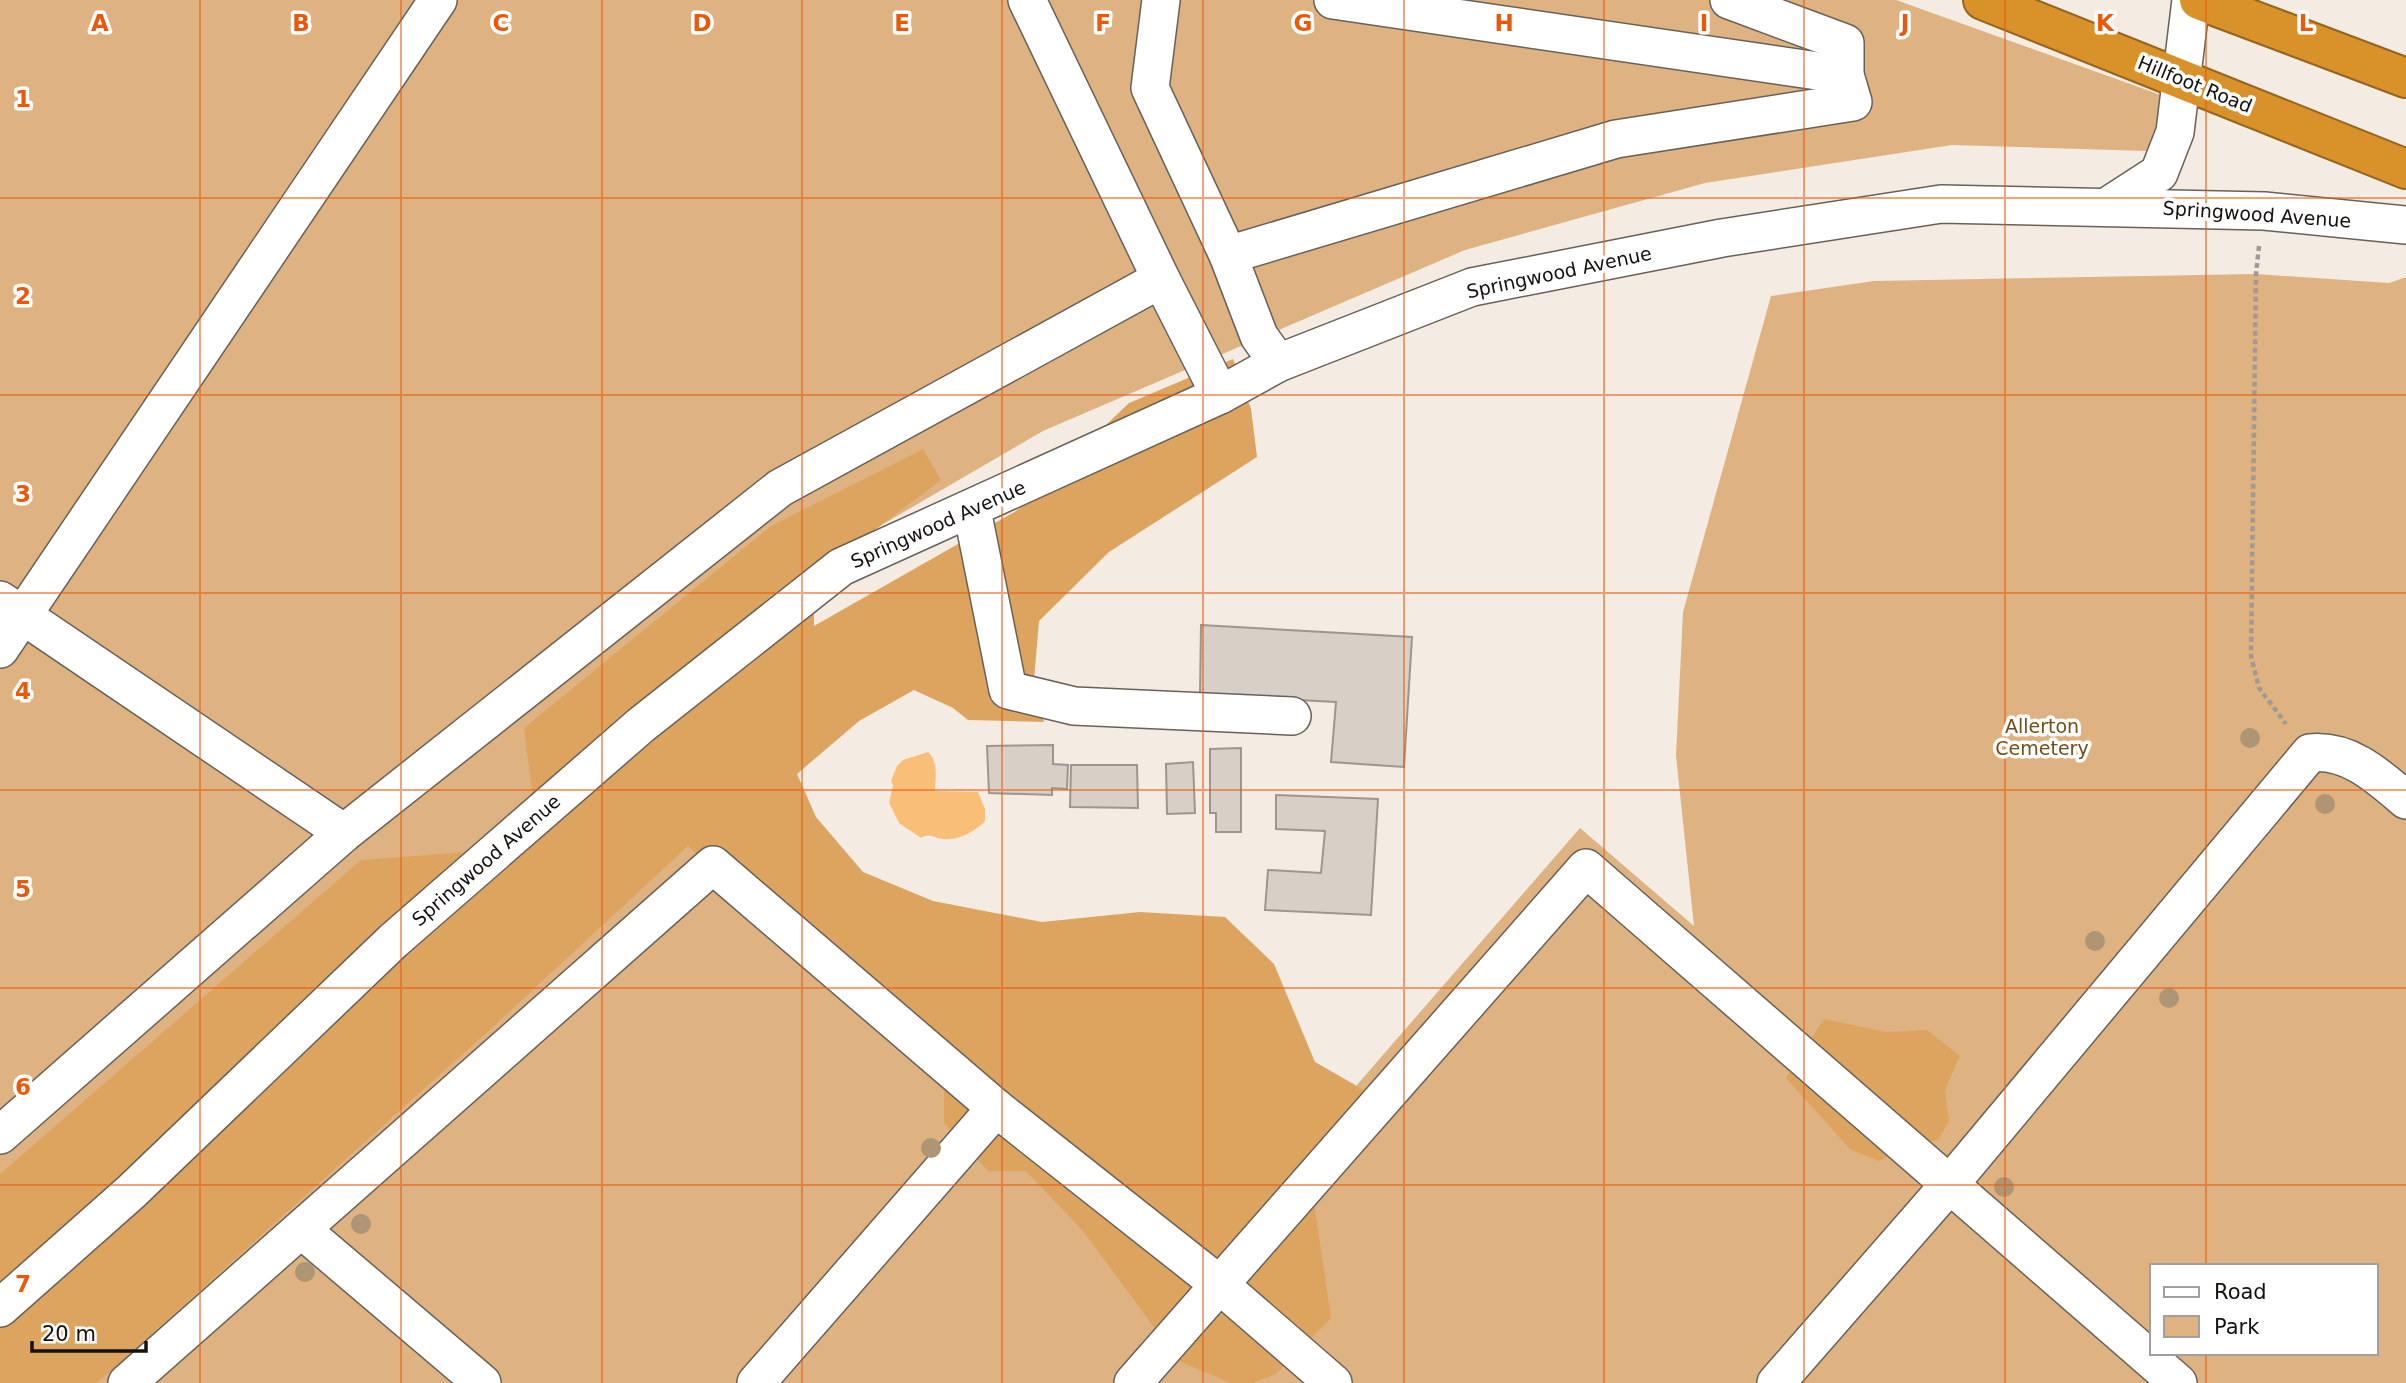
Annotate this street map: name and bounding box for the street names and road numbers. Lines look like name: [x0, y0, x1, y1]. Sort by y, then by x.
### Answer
street label: Hillfoot Road: [2135, 51, 2255, 117]
street label: Springwood Avenue: [2162, 196, 2352, 232]
street label: Springwood Avenue: [1464, 242, 1654, 302]
street label: Springwood Avenue: [847, 476, 1029, 572]
street label: Springwood Avenue: [408, 790, 564, 930]

